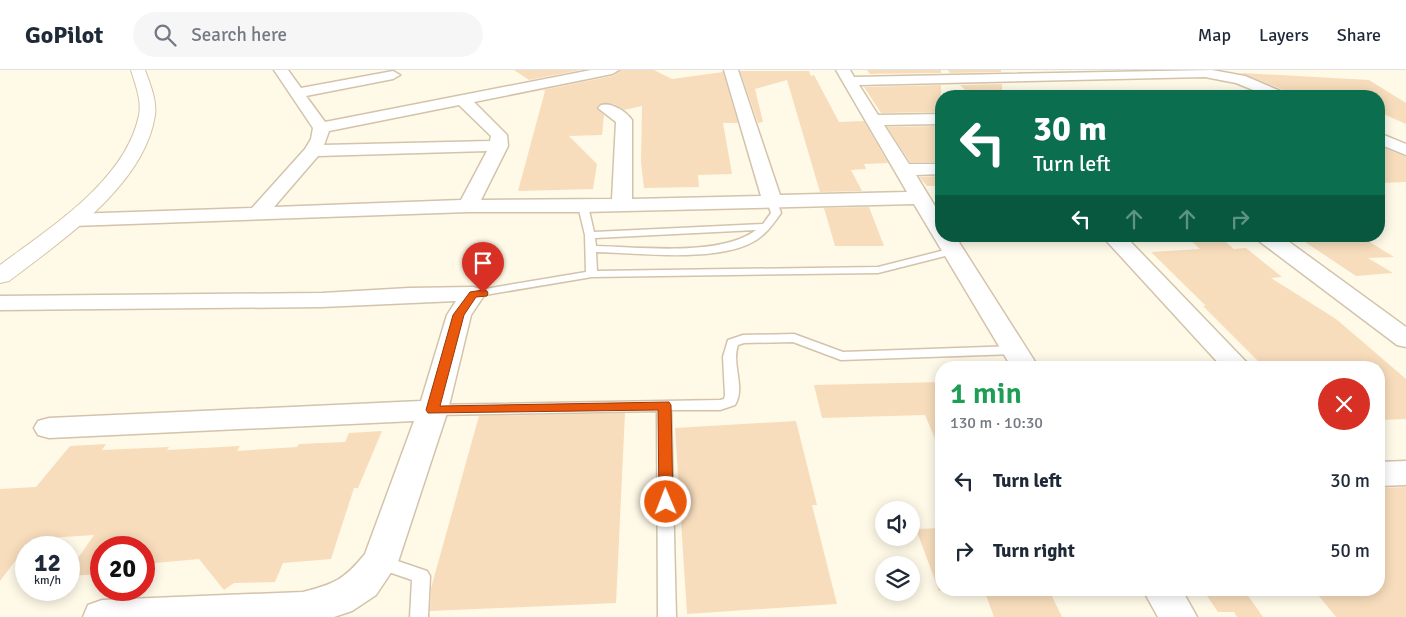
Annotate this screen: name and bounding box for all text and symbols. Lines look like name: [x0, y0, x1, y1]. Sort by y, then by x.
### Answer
search box: [133, 12, 483, 57]
text: GoPilot: [25, 20, 103, 50]
icon: search: [151, 21, 179, 49]
text: Search here: [191, 23, 287, 47]
text: Map: [1198, 24, 1231, 46]
text: Layers: [1259, 24, 1309, 46]
text: Share: [1337, 24, 1381, 46]
text: 30 m: [1033, 107, 1107, 150]
icon: left: [950, 110, 1015, 175]
text: Turn left: [1033, 150, 1111, 177]
icon: left: [1067, 205, 1095, 233]
icon: ahead: [1120, 205, 1148, 233]
icon: ahead: [1173, 205, 1201, 233]
icon: right: [1226, 205, 1254, 233]
pin: [462, 242, 504, 293]
icon: arrive: [469, 249, 497, 277]
text: 1 min: [950, 375, 1022, 412]
button: close: [1318, 378, 1370, 430]
text: 130 m · 10:30: [950, 413, 1043, 433]
icon: left: [950, 467, 978, 495]
text: Turn left: [993, 469, 1062, 493]
text: 30 m: [1330, 469, 1370, 493]
position arrow: [639, 475, 691, 527]
map controls: [875, 501, 920, 601]
button: sound: [875, 501, 920, 546]
speed limit sign: 20: [90, 536, 155, 601]
icon: right: [950, 537, 978, 565]
text: Turn right: [993, 539, 1075, 563]
text: 50 m: [1330, 539, 1370, 563]
text: 12: [34, 547, 61, 578]
button: layers: [875, 556, 920, 601]
text: km/h: [34, 573, 61, 588]

